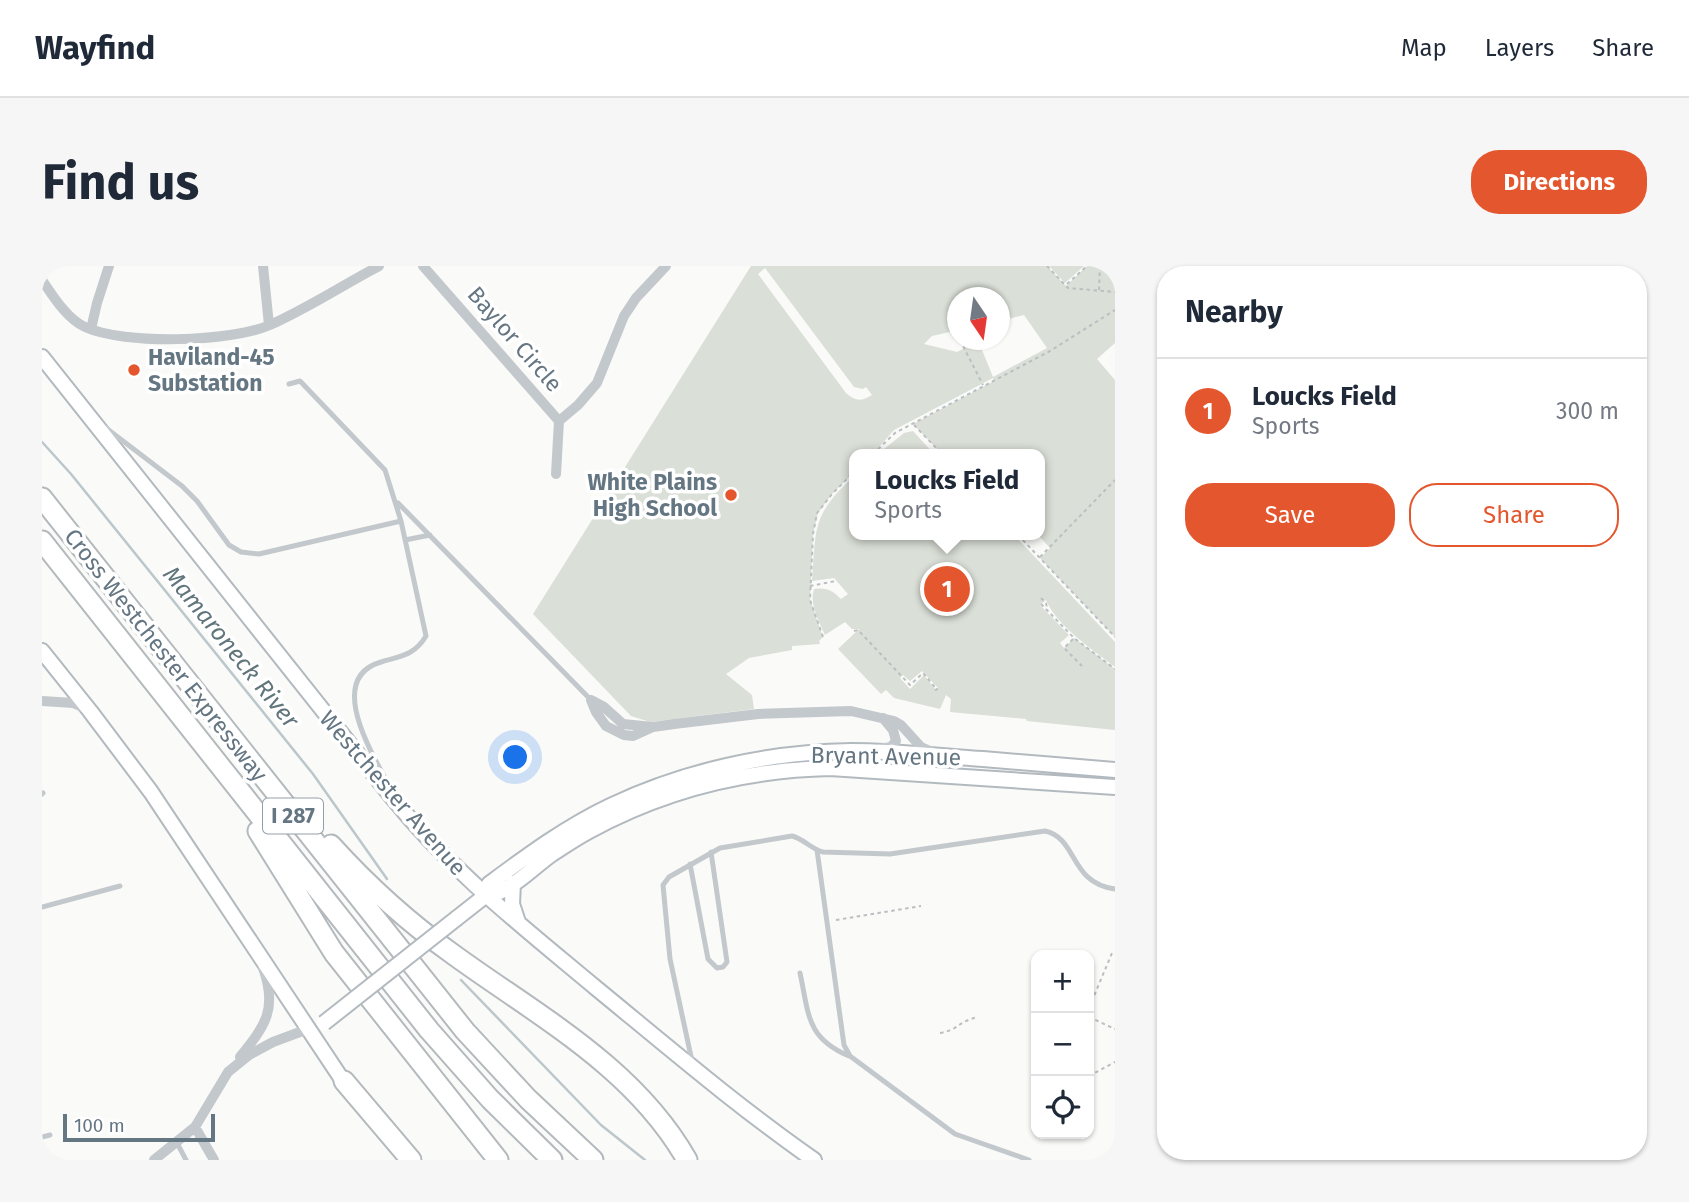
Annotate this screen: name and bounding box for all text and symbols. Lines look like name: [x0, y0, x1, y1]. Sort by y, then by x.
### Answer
text: Wayfind: [35, 28, 155, 68]
text: Map: [1401, 34, 1447, 62]
text: Layers: [1485, 34, 1554, 62]
text: Share: [1592, 34, 1654, 62]
button: Directions: [1471, 150, 1647, 214]
text: Find us: [42, 153, 199, 212]
street label: Baylor Circle: [462, 281, 568, 397]
north arrow: [947, 287, 1010, 350]
text: Nearby: [1185, 294, 1283, 330]
place label: Haviland-45 Substation: [148, 343, 274, 397]
marker: Haviland-45 Substation: [126, 362, 142, 378]
text: Loucks Field: [1252, 381, 1397, 412]
text: 1: [1203, 397, 1213, 425]
text: 300 m: [1556, 397, 1619, 425]
text: Sports: [1252, 412, 1320, 440]
popup: [849, 449, 1045, 540]
text: Loucks Field: [875, 465, 1019, 496]
place label: White Plains High School: [587, 468, 717, 522]
button: Save: [1185, 483, 1395, 547]
button: Share: [1409, 483, 1619, 547]
marker: White Plains High School: [723, 487, 739, 503]
text: Sports: [875, 496, 942, 524]
street label: Cross Westchester Expressway: [59, 523, 274, 788]
water label: Mamaroneck River: [157, 561, 305, 734]
pin: 1: [924, 563, 970, 615]
street label: Westchester Avenue: [314, 705, 472, 881]
your location: [498, 740, 532, 774]
street label: Bryant Avenue: [810, 741, 962, 771]
road number: I 287: [263, 798, 323, 834]
map controls: [1031, 950, 1094, 1139]
button: +: [1031, 950, 1094, 1013]
button: −: [1031, 1013, 1094, 1076]
button: locate: [1031, 1076, 1094, 1139]
scale bar: [63, 1111, 215, 1143]
text: 100 m: [74, 1114, 125, 1137]

